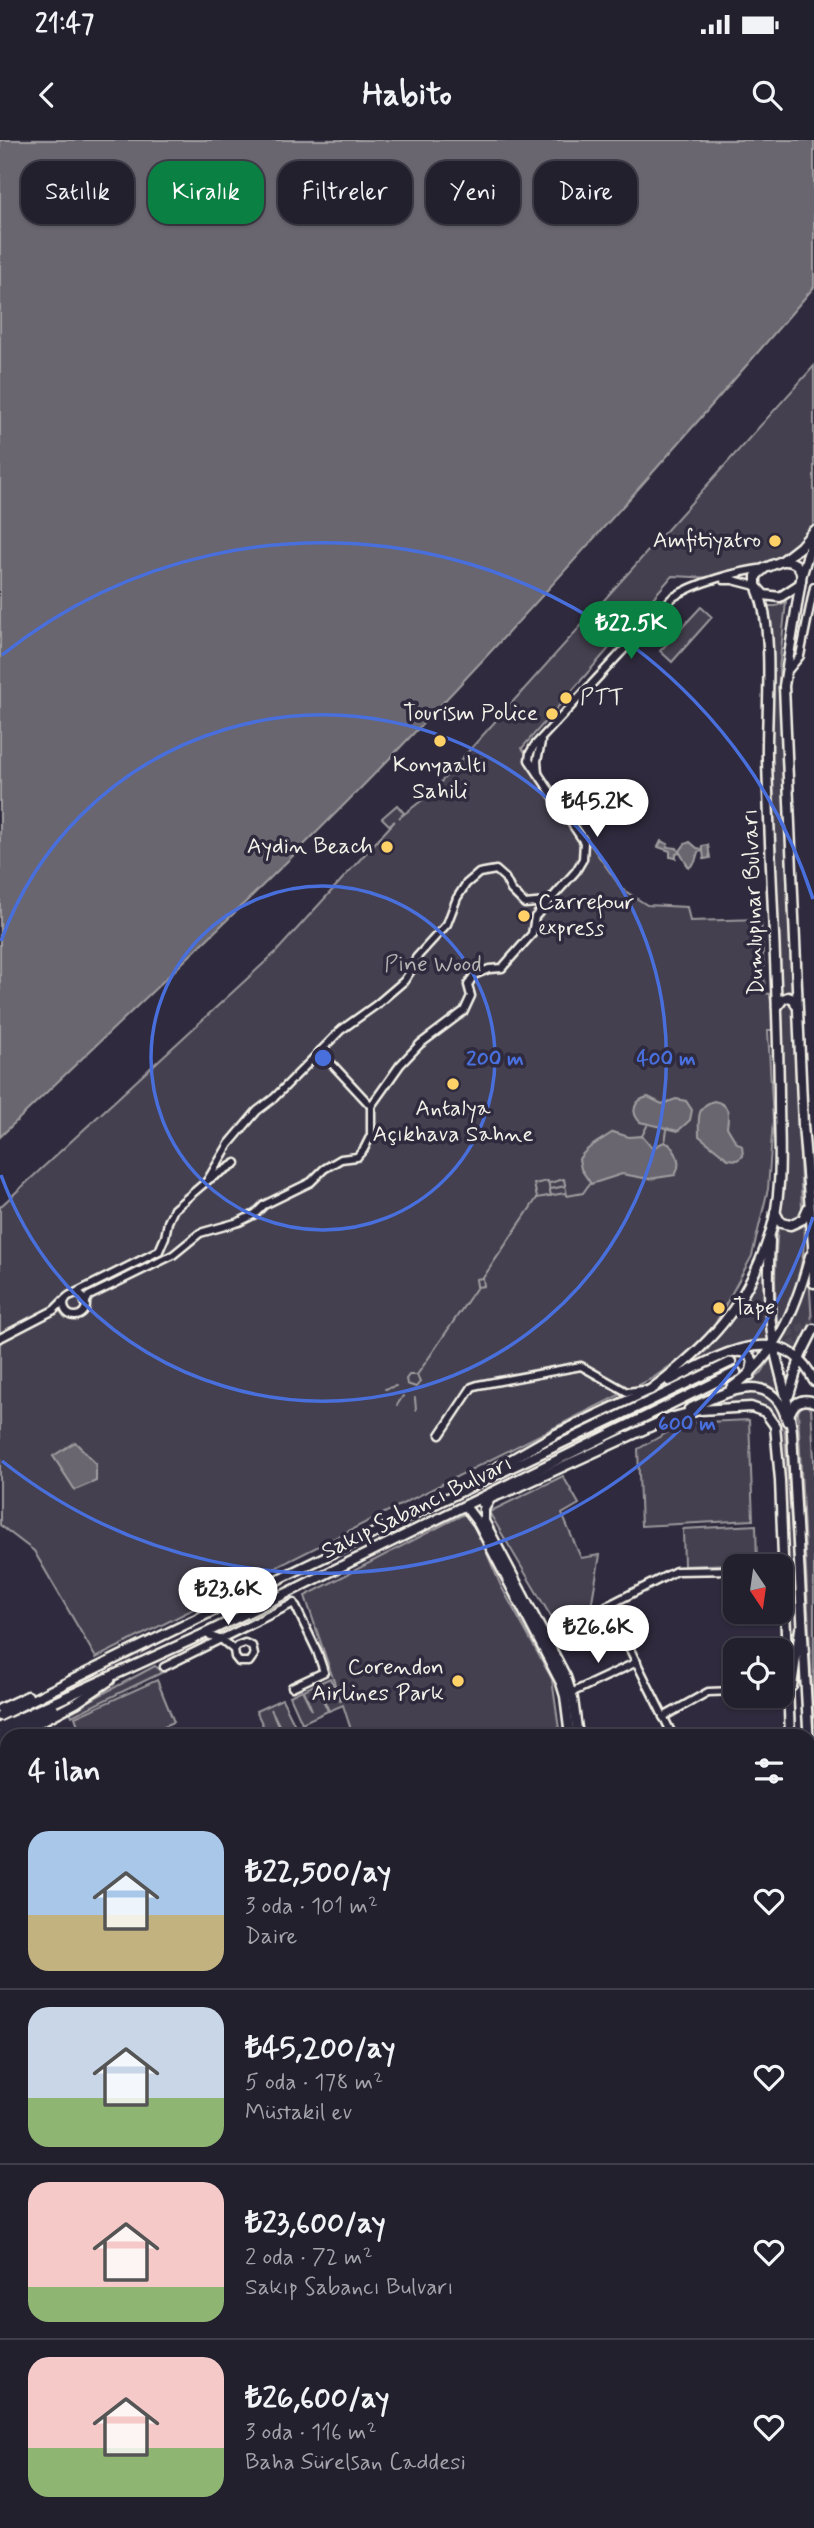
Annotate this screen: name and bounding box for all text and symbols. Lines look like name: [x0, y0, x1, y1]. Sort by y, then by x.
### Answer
text: 21:47: [35, 8, 94, 42]
text: Habito: [362, 74, 452, 116]
icon: back: [28, 76, 66, 114]
icon: search: [748, 76, 786, 114]
chip: Satılık: [21, 161, 134, 224]
chip: Kiralık: [148, 161, 264, 224]
chip: Filtreler: [278, 161, 412, 224]
chip: Yeni: [426, 161, 520, 224]
chip: Daire: [534, 161, 637, 224]
place label: Amfitiyatro: [653, 526, 761, 556]
marker: Amfitiyatro: [767, 533, 783, 549]
pin: ₺22.5K: [574, 602, 688, 661]
text: ₺22.5K: [595, 609, 667, 639]
place label: PTT: [580, 683, 624, 713]
marker: PTT: [558, 690, 574, 706]
place label: Tourism Police: [403, 699, 538, 729]
marker: Tourism Police: [544, 706, 560, 722]
marker: Konyaaltı Sahili: [432, 733, 448, 749]
place label: Konyaaltı Sahili: [393, 751, 487, 807]
pin: ₺45.2K: [540, 780, 654, 839]
text: ₺45.2K: [561, 787, 633, 817]
street label: Dumlupınar Bulvarı: [736, 808, 772, 996]
place label: Aydin Beach: [247, 832, 373, 862]
marker: Aydin Beach: [379, 839, 395, 855]
place label: Carrefour express: [538, 888, 635, 944]
marker: Carrefour express: [516, 908, 532, 924]
park label: Pine Wood: [384, 950, 482, 980]
text: 200 m: [466, 1045, 524, 1073]
text: 400 m: [636, 1045, 696, 1073]
centre of rings: [311, 1046, 335, 1070]
marker: Antalya Açıkhava Sahne: [445, 1076, 461, 1092]
place label: Antalya Açıkhava Sahne: [372, 1094, 534, 1150]
place label: Tape: [733, 1293, 775, 1323]
marker: Tape: [711, 1300, 727, 1316]
text: 600 m: [658, 1410, 716, 1438]
street label: Sakıp Sabancı Bulvarı: [317, 1449, 517, 1567]
north arrow: [723, 1554, 793, 1624]
map controls: [723, 1554, 793, 1708]
pin: ₺23.6K: [171, 1568, 285, 1627]
text: ₺23.6K: [195, 1575, 261, 1605]
pin: ₺26.6K: [541, 1606, 655, 1665]
text: ₺26.6K: [563, 1613, 633, 1643]
button: locate: [723, 1638, 793, 1708]
place label: Corendon Airlines Park: [312, 1653, 444, 1709]
marker: Corendon Airlines Park: [450, 1673, 466, 1689]
text: 4 ilan: [28, 1752, 101, 1791]
icon: filters: [750, 1752, 788, 1790]
text: ₺22,500/ay: [245, 1853, 391, 1892]
icon: home: [84, 1859, 168, 1943]
icon: heart: [750, 1882, 788, 1920]
text: 3 oda · 101 m²: [245, 1892, 378, 1922]
text: Daire: [245, 1922, 297, 1952]
text: ₺45,200/ay: [245, 2029, 395, 2068]
icon: home: [84, 2035, 168, 2119]
icon: heart: [750, 2058, 788, 2096]
text: 5 oda · 178 m²: [245, 2068, 383, 2098]
text: Müstakil ev: [245, 2098, 352, 2128]
text: ₺23,600/ay: [245, 2204, 386, 2243]
icon: home: [84, 2210, 168, 2294]
icon: heart: [750, 2233, 788, 2271]
text: 2 oda · 72 m²: [245, 2243, 373, 2273]
text: Sakıp Sabancı Bulvarı: [245, 2273, 454, 2303]
text: ₺26,600/ay: [245, 2379, 389, 2418]
icon: home: [84, 2385, 168, 2469]
icon: heart: [750, 2408, 788, 2446]
text: 3 oda · 116 m²: [245, 2418, 377, 2448]
text: Baha Sürelsan Caddesi: [245, 2448, 466, 2478]

